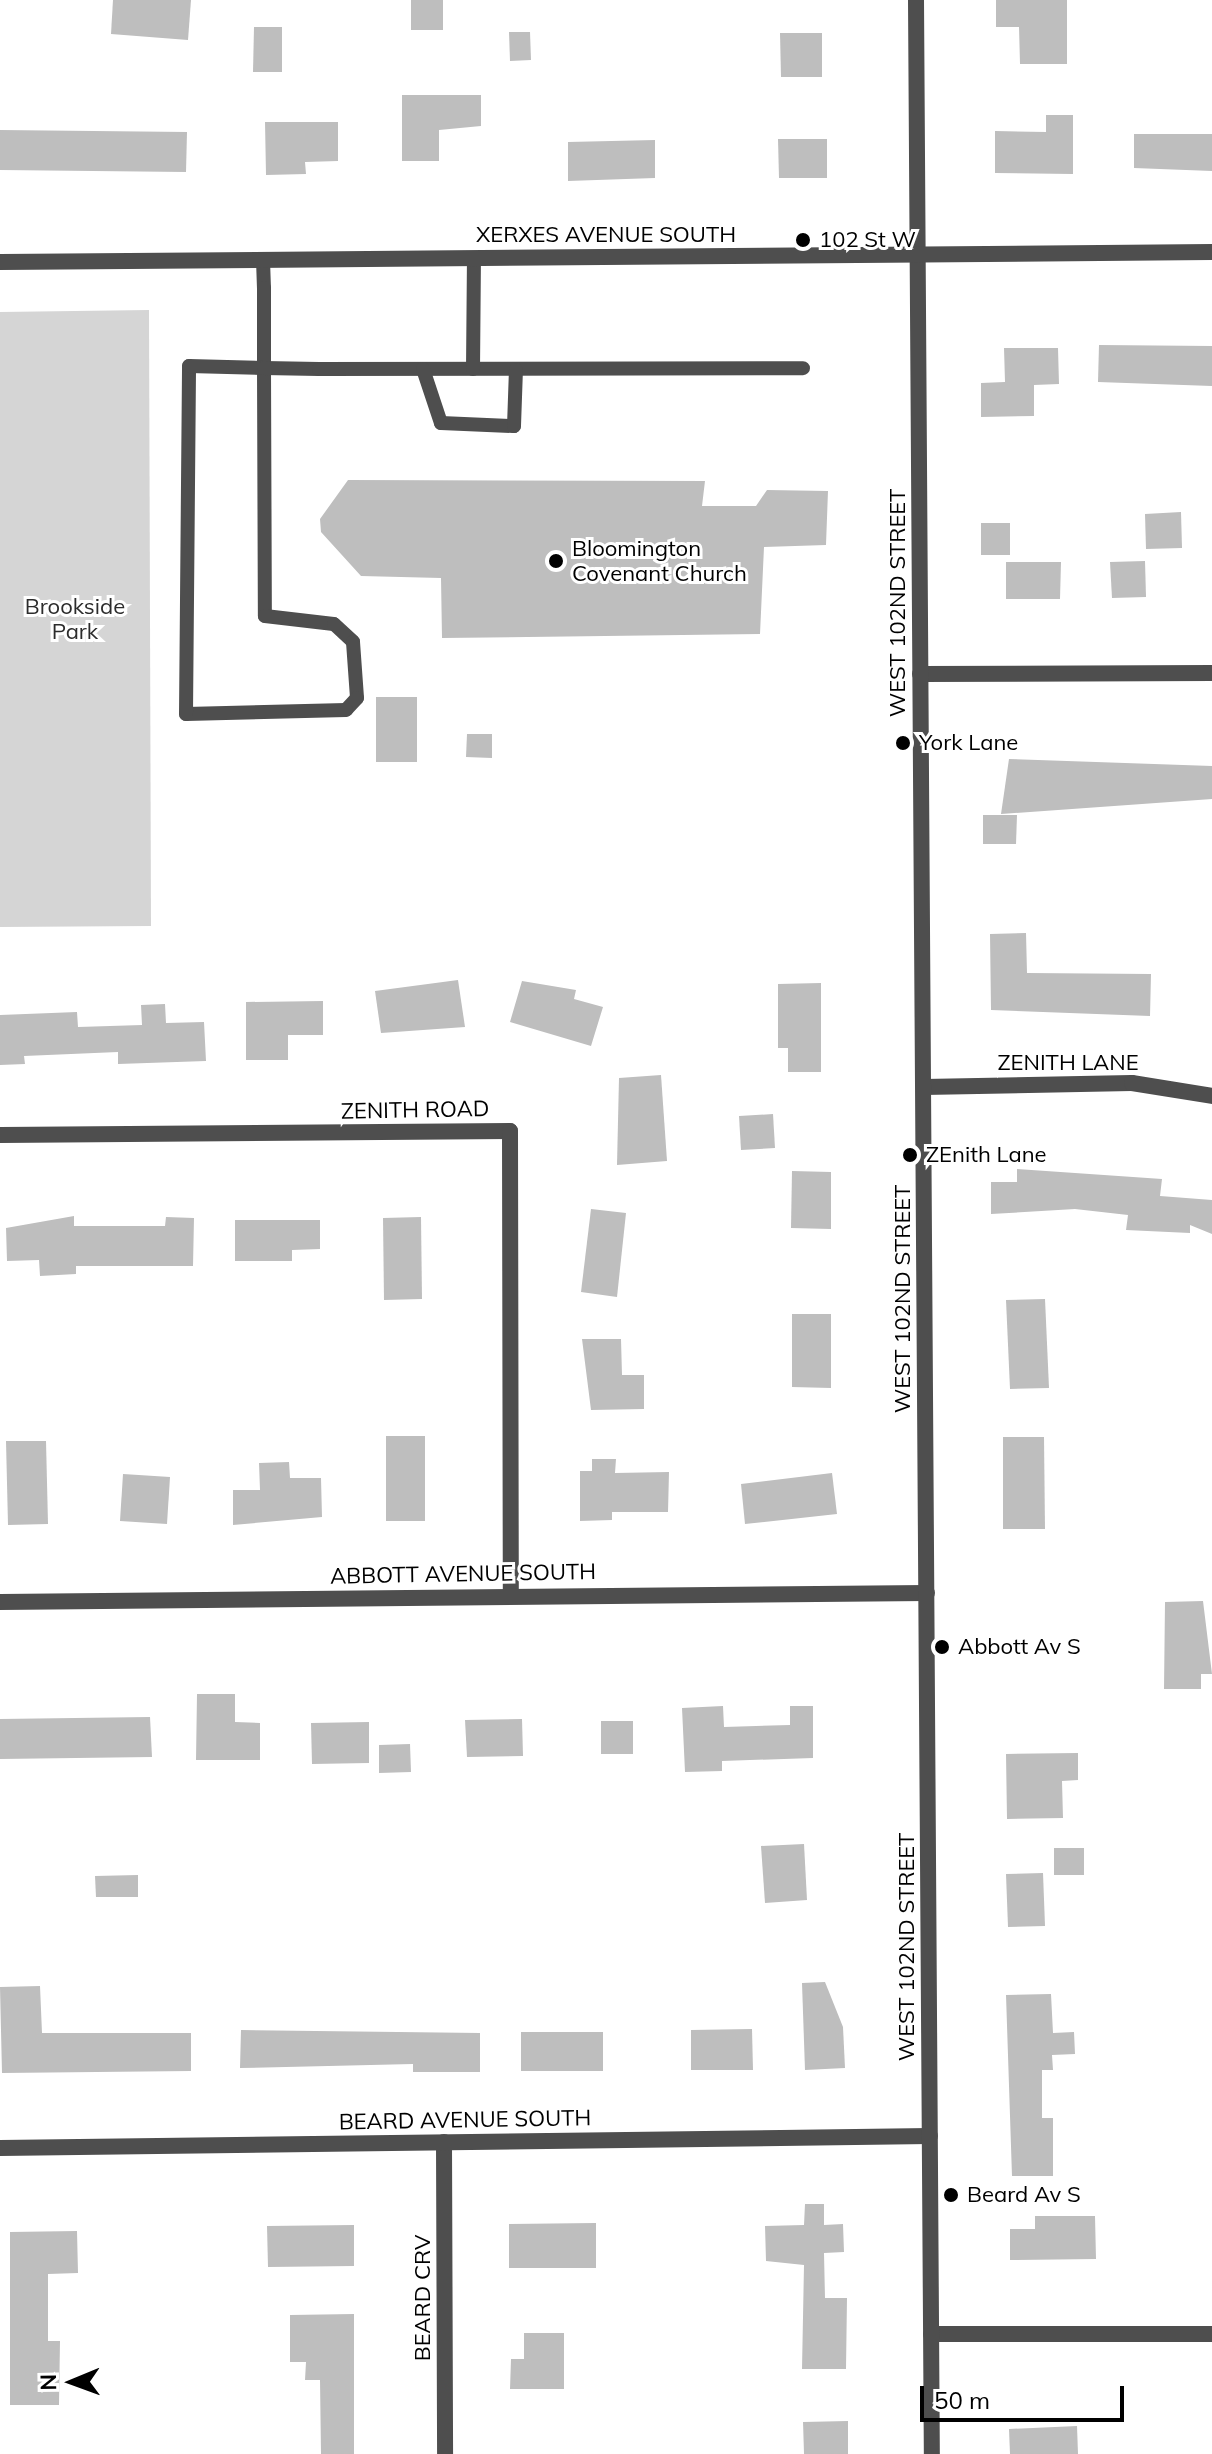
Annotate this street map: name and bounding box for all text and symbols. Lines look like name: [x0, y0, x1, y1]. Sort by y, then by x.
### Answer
street label: XERXES AVENUE SOUTH: [476, 222, 736, 248]
place label: 102 St W: [819, 227, 916, 253]
marker: 102 St W: [794, 231, 812, 249]
street label: WEST 102ND STREET: [885, 489, 911, 717]
place label: Bloomington Covenant Church: [572, 535, 747, 586]
marker: Bloomington Covenant Church: [547, 552, 565, 570]
park label: Brookside Park: [25, 593, 125, 644]
place label: York Lane: [919, 730, 1018, 756]
marker: York Lane: [894, 734, 912, 752]
street label: ZENITH LANE: [997, 1050, 1139, 1076]
street label: ZENITH ROAD: [341, 1096, 489, 1124]
place label: ZEnith Lane: [926, 1142, 1047, 1168]
marker: ZEnith Lane: [901, 1146, 919, 1164]
street label: WEST 102ND STREET: [890, 1185, 916, 1413]
street label: ABBOTT AVENUE SOUTH: [330, 1558, 596, 1590]
place label: Abbott Av S: [958, 1634, 1081, 1660]
marker: Abbott Av S: [933, 1638, 951, 1656]
street label: WEST 102ND STREET: [894, 1833, 920, 2061]
street label: BEARD AVENUE SOUTH: [339, 2105, 591, 2135]
place label: Beard Av S: [967, 2182, 1081, 2208]
marker: Beard Av S: [942, 2186, 960, 2204]
street label: BEARD CRV: [410, 2235, 436, 2361]
north arrow: [32, 2342, 112, 2422]
scale bar: [924, 2370, 1128, 2420]
text: N: [34, 2374, 62, 2391]
text: 50 m: [934, 2385, 990, 2415]

